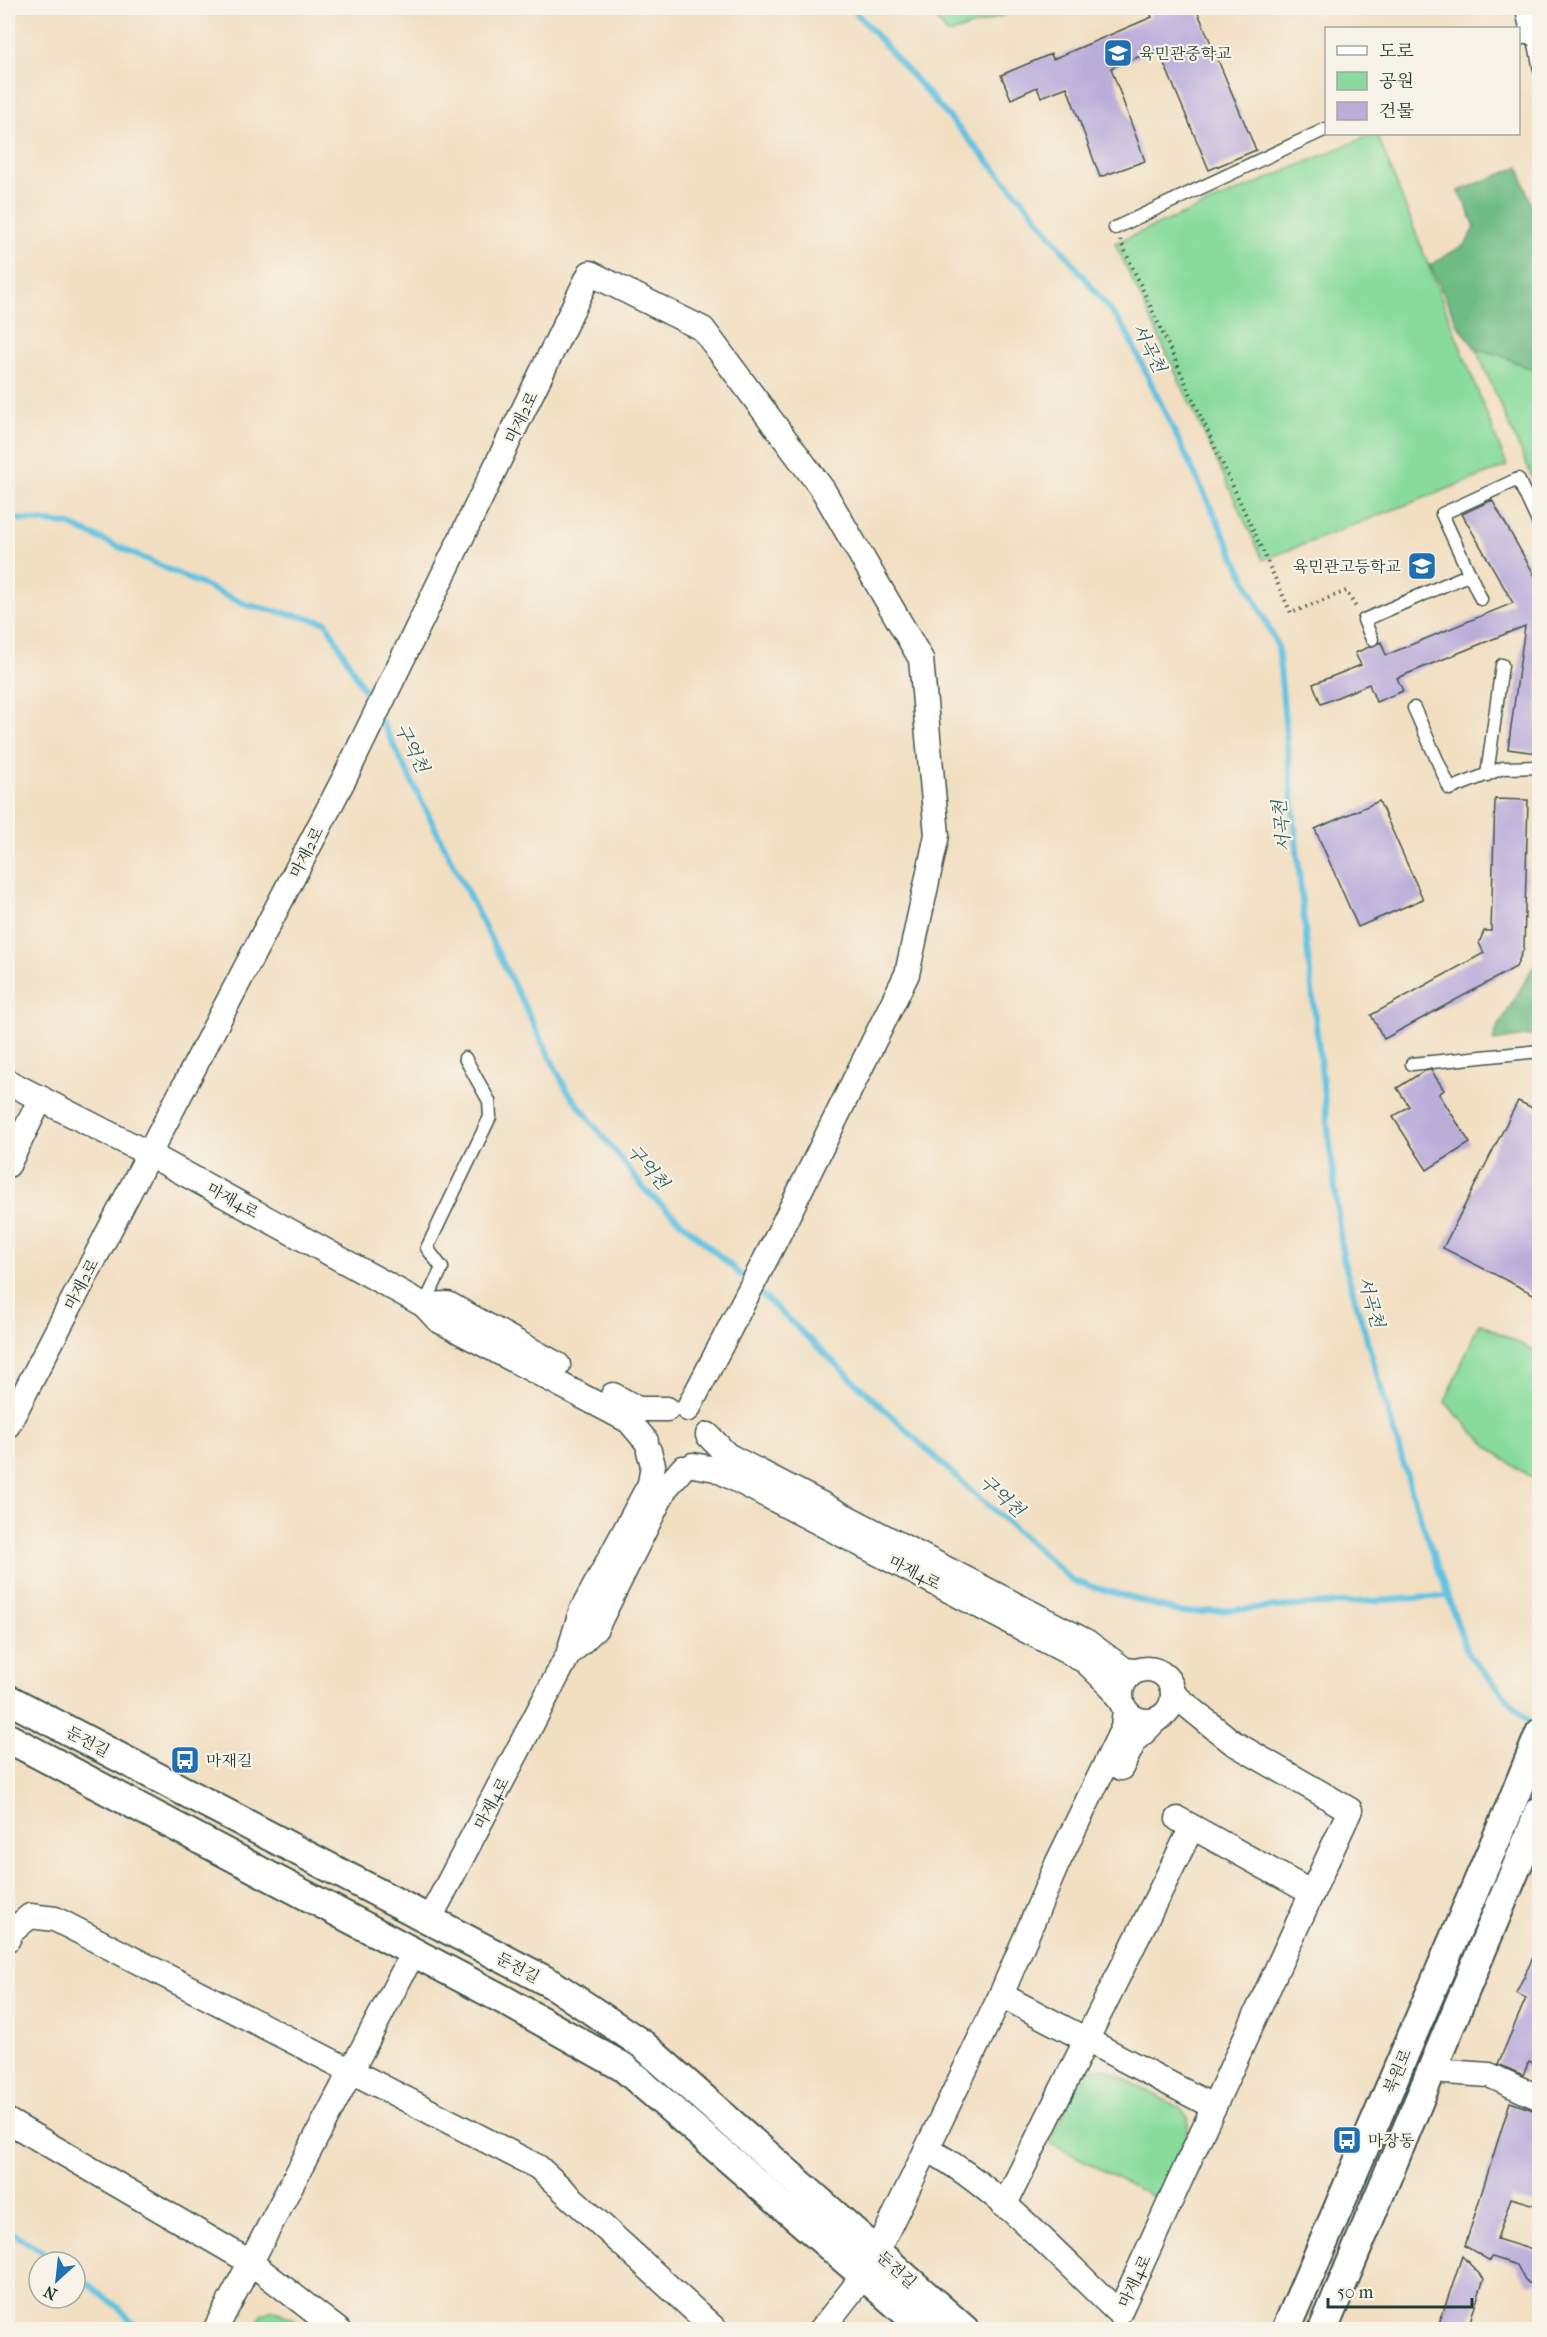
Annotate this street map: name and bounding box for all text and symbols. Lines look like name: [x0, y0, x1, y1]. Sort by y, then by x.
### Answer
legend: [1325, 27, 1520, 135]
school or university icon: 육민관중학교: [1102, 37, 1134, 69]
text: 도로: [1379, 41, 1414, 62]
place label: 육민관중학교: [1139, 44, 1232, 63]
text: 공원: [1379, 71, 1414, 92]
text: 건물: [1379, 101, 1414, 122]
water label: 서곡천: [1127, 320, 1170, 378]
street label: 마재2로: [501, 388, 542, 446]
school or university icon: 육민관고등학교: [1406, 550, 1438, 582]
place label: 육민관고등학교: [1293, 557, 1401, 576]
water label: 구억천: [390, 720, 433, 778]
water label: 서곡천: [1269, 797, 1296, 853]
street label: 마재2로: [286, 823, 328, 881]
water label: 구억천: [623, 1141, 674, 1195]
street label: 마재4로: [204, 1179, 262, 1223]
street label: 마재2로: [60, 1255, 103, 1313]
water label: 서곡천: [1353, 1274, 1388, 1332]
water label: 구억천: [975, 1471, 1029, 1523]
street label: 마재4로: [886, 1551, 944, 1594]
street label: 둔전길: [63, 1722, 113, 1761]
bus stop icon: 마재길: [169, 1744, 201, 1776]
place label: 마재길: [206, 1751, 252, 1770]
street label: 마재4로: [470, 1774, 513, 1832]
street label: 둔전길: [493, 1948, 543, 1987]
street label: 북원로: [1380, 2046, 1415, 2096]
bus stop icon: 마장동: [1331, 2124, 1363, 2156]
place label: 마장동: [1368, 2131, 1415, 2150]
street label: 둔전길: [873, 2247, 920, 2292]
north arrow: [27, 2250, 87, 2310]
street label: 마재4로: [1114, 2251, 1155, 2311]
scale bar: [1328, 2271, 1472, 2309]
text: N: [40, 2281, 60, 2304]
text: 50 m: [1337, 2282, 1374, 2303]

